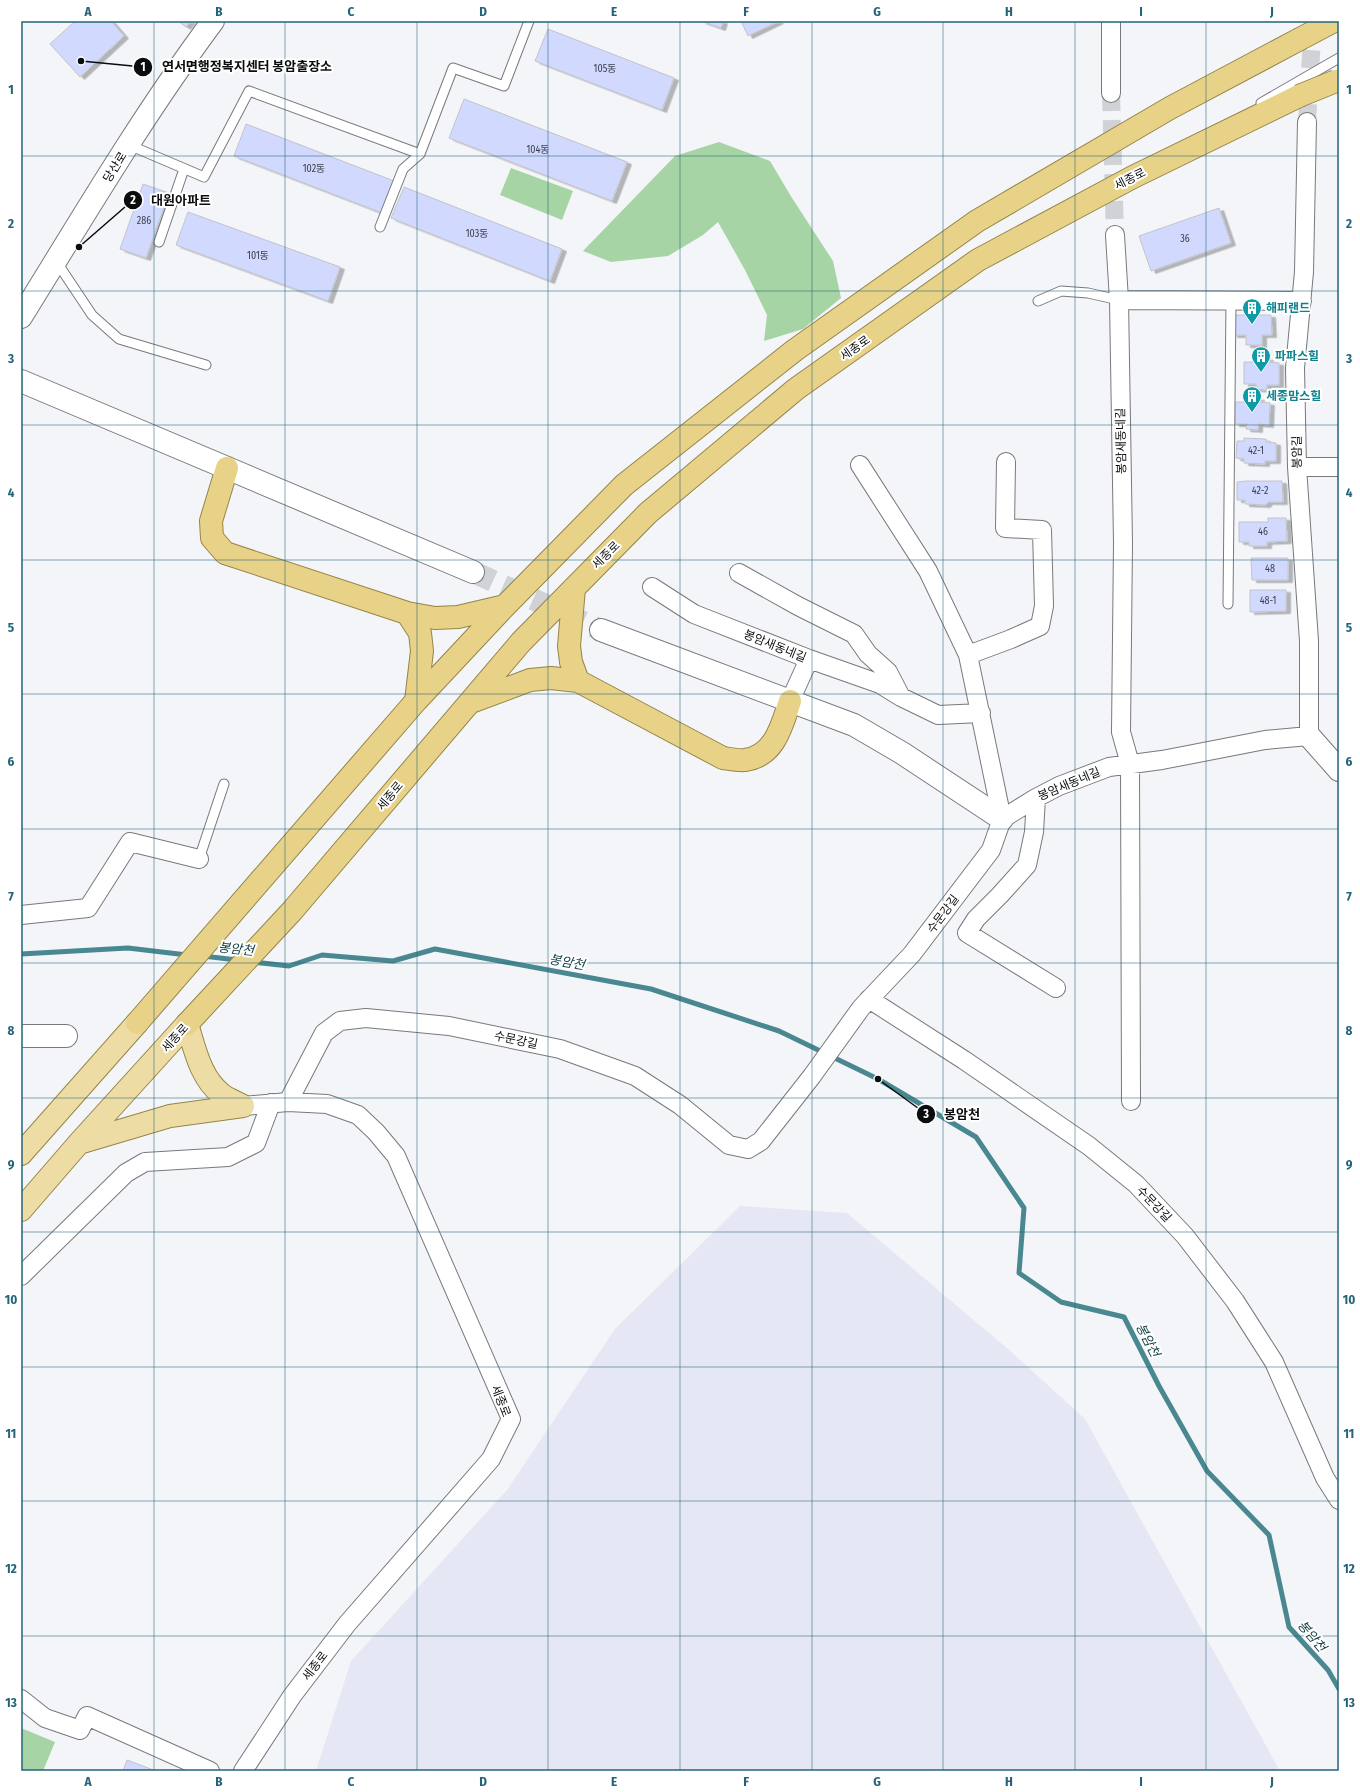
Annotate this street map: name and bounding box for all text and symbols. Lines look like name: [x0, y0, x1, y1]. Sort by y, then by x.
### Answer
text: A: [83, 4, 92, 19]
text: B: [215, 4, 223, 19]
text: C: [348, 4, 355, 19]
text: D: [479, 4, 487, 19]
text: E: [611, 4, 617, 19]
text: F: [743, 4, 749, 19]
text: G: [873, 4, 881, 19]
text: H: [1005, 4, 1013, 19]
text: I: [1139, 4, 1143, 19]
text: J: [1269, 4, 1274, 19]
callout: 연서면행정복지센터 봉암출장소: [133, 54, 340, 79]
text: 연서면행정복지센터 봉암출장소: [162, 59, 332, 74]
text: 1: [140, 60, 146, 74]
house number: 105동: [594, 63, 616, 75]
text: 1: [8, 82, 14, 97]
text: 1: [1346, 82, 1352, 97]
house number: 104동: [526, 144, 550, 156]
street label: 당산로: [100, 149, 130, 185]
house number: 102동: [303, 163, 325, 175]
street label: 세종로: [1112, 165, 1148, 193]
callout: 대원아파트: [123, 188, 219, 213]
text: 2: [129, 193, 136, 207]
text: 대원아파트: [151, 193, 211, 208]
house number: 286: [137, 215, 151, 227]
text: 2: [7, 216, 14, 231]
text: 2: [1345, 216, 1352, 231]
house number: 103동: [466, 228, 488, 240]
house number: 36: [1180, 233, 1190, 245]
house number: 101동: [247, 250, 269, 262]
building icon: 해피랜드: [1241, 297, 1263, 325]
place label: 해피랜드: [1266, 301, 1310, 315]
street label: 세종로: [837, 333, 873, 363]
building icon: 파파스힐: [1250, 345, 1272, 373]
place label: 파파스힐: [1275, 349, 1319, 363]
text: 3: [7, 351, 14, 366]
text: 3: [1345, 351, 1352, 366]
building icon: 세종맘스힐: [1241, 385, 1263, 413]
place label: 세종맘스힐: [1266, 389, 1321, 403]
street label: 봉암새동네길: [1113, 408, 1129, 474]
street label: 봉암길: [1290, 435, 1304, 469]
house number: 42-1: [1248, 445, 1264, 457]
text: 4: [8, 485, 15, 500]
house number: 42-2: [1252, 485, 1269, 497]
text: 4: [1346, 485, 1353, 500]
house number: 46: [1258, 526, 1268, 538]
street label: 세종로: [589, 538, 623, 572]
house number: 48: [1265, 563, 1275, 575]
house number: 48-1: [1260, 595, 1276, 607]
text: 5: [8, 620, 14, 635]
text: 5: [1346, 620, 1352, 635]
street label: 봉암새동네길: [742, 627, 808, 665]
text: 6: [8, 754, 15, 769]
text: 6: [1346, 754, 1353, 769]
street label: 봉암새동네길: [1036, 765, 1102, 803]
street label: 세종로: [374, 779, 406, 813]
text: 7: [8, 889, 14, 904]
text: 7: [1346, 889, 1352, 904]
street label: 수문강길: [924, 892, 962, 936]
water label: 봉암천: [217, 940, 256, 958]
water label: 봉암천: [548, 951, 587, 973]
street label: 세종로: [159, 1021, 191, 1055]
text: 8: [8, 1023, 15, 1038]
text: 8: [1346, 1023, 1353, 1038]
street label: 수문강길: [493, 1029, 539, 1051]
callout: 봉암천: [916, 1102, 988, 1127]
text: 3: [922, 1107, 929, 1121]
text: 봉암천: [944, 1107, 980, 1122]
text: 9: [8, 1157, 15, 1172]
text: 9: [1346, 1157, 1353, 1172]
street label: 수문강길: [1134, 1183, 1174, 1225]
text: 10: [5, 1292, 17, 1307]
text: 10: [1343, 1292, 1355, 1307]
water label: 봉암천: [1133, 1321, 1163, 1360]
street label: 세종로: [489, 1383, 513, 1419]
text: 11: [6, 1426, 16, 1441]
text: 11: [1344, 1426, 1354, 1441]
text: 12: [5, 1561, 17, 1576]
text: 12: [1343, 1561, 1355, 1576]
water label: 봉암천: [1295, 1617, 1330, 1655]
street label: 세종로: [299, 1649, 331, 1683]
text: 13: [5, 1695, 17, 1710]
text: 13: [1343, 1695, 1355, 1710]
text: A: [83, 1774, 92, 1789]
text: B: [215, 1774, 223, 1789]
text: C: [348, 1774, 355, 1789]
text: D: [479, 1774, 487, 1789]
text: E: [611, 1774, 617, 1789]
text: F: [743, 1774, 749, 1789]
text: G: [873, 1774, 881, 1789]
text: H: [1005, 1774, 1013, 1789]
text: I: [1139, 1774, 1143, 1789]
text: J: [1269, 1774, 1274, 1789]

